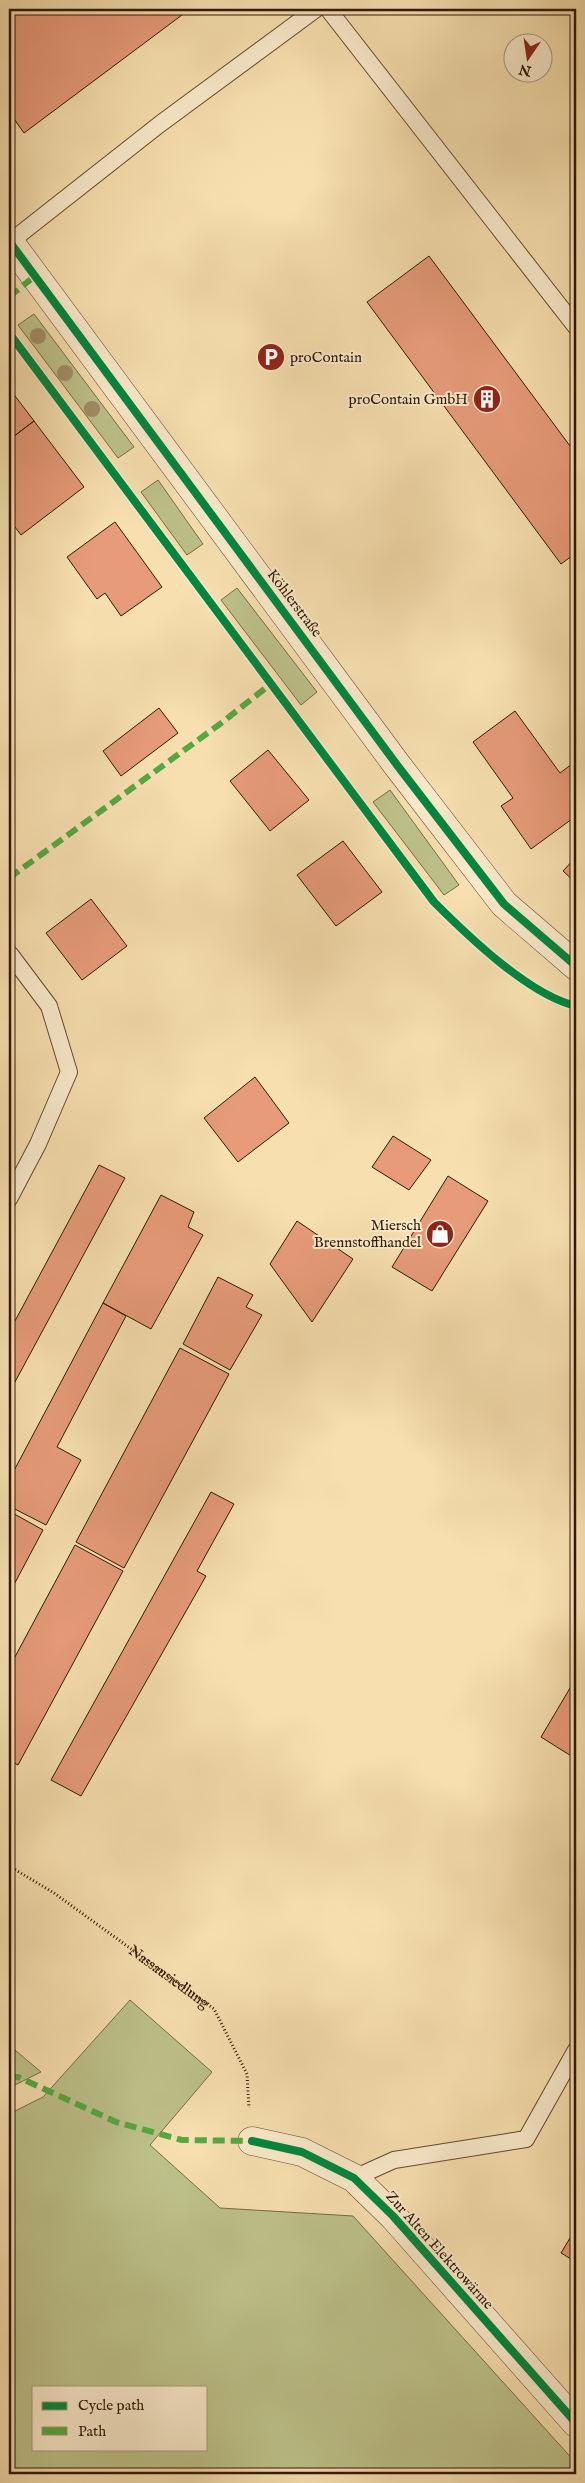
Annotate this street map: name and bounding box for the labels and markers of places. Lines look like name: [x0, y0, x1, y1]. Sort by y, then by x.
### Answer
parking icon: proContain: [256, 342, 286, 372]
place label: proContain: [290, 348, 362, 367]
building icon: proContain GmbH: [472, 384, 502, 414]
place label: proContain GmbH: [349, 390, 468, 409]
place label: Miersch Brennstoffhandel: [314, 1216, 422, 1252]
shop icon: Miersch Brennstoffhandel: [425, 1219, 455, 1249]

